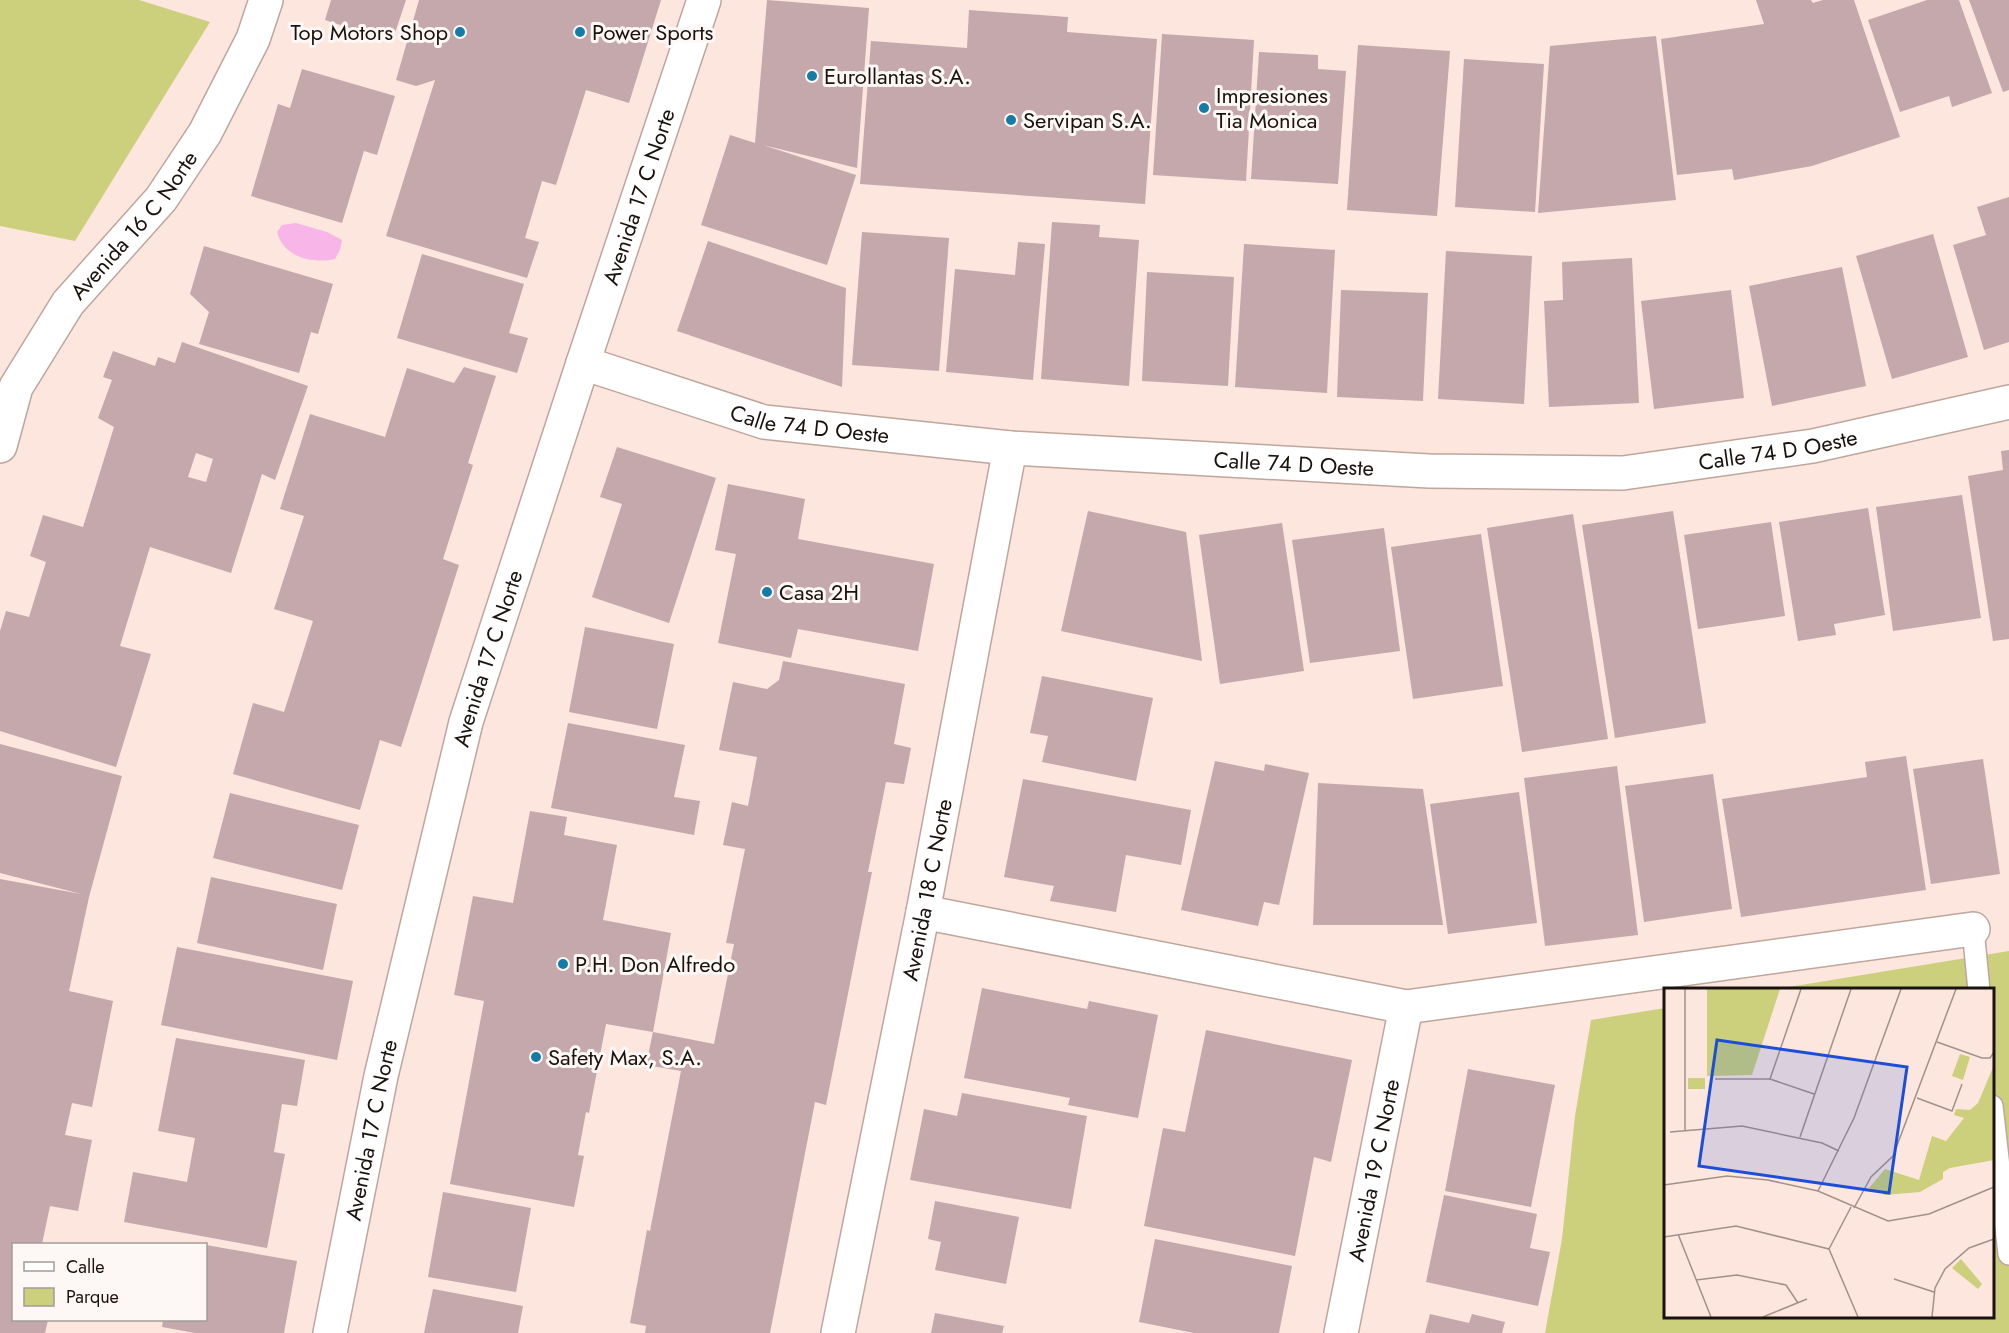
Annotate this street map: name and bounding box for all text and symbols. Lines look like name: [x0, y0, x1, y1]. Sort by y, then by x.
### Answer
place label: Top Motors Shop: [291, 16, 448, 48]
place label: Power Sports: [592, 16, 714, 48]
marker: Top Motors Shop: [453, 25, 467, 39]
marker: Power Sports: [573, 25, 587, 39]
place label: Eurollantas S.A.: [824, 60, 971, 92]
marker: Eurollantas S.A.: [805, 69, 819, 83]
place label: Impresiones Tia Monica: [1216, 79, 1328, 136]
marker: Impresiones Tia Monica: [1197, 101, 1211, 115]
street label: Avenida 17 C Norte: [594, 104, 683, 289]
place label: Servipan S.A.: [1023, 104, 1152, 136]
marker: Servipan S.A.: [1004, 113, 1018, 127]
street label: Avenida 16 C Norte: [62, 144, 205, 307]
street label: Calle 74 D Oeste: [726, 396, 891, 451]
street label: Calle 74 D Oeste: [1696, 421, 1860, 478]
street label: Calle 74 D Oeste: [1213, 443, 1375, 484]
street label: Avenida 17 C Norte: [445, 566, 530, 750]
place label: Casa 2H: [779, 576, 859, 608]
marker: Casa 2H: [760, 585, 774, 599]
street label: Avenida 18 C Norte: [893, 796, 960, 984]
place label: P.H. Don Alfredo: [575, 948, 735, 980]
marker: P.H. Don Alfredo: [556, 957, 570, 971]
inset map: [1664, 988, 1994, 1318]
street label: Avenida 17 C Norte: [337, 1036, 405, 1223]
place label: Safety Max, S.A.: [548, 1041, 702, 1073]
marker: Safety Max, S.A.: [529, 1050, 543, 1064]
street label: Avenida 19 C Norte: [1340, 1076, 1407, 1264]
legend: [12, 1243, 207, 1321]
text: Calle: [66, 1254, 105, 1280]
text: Parque: [66, 1284, 119, 1310]

